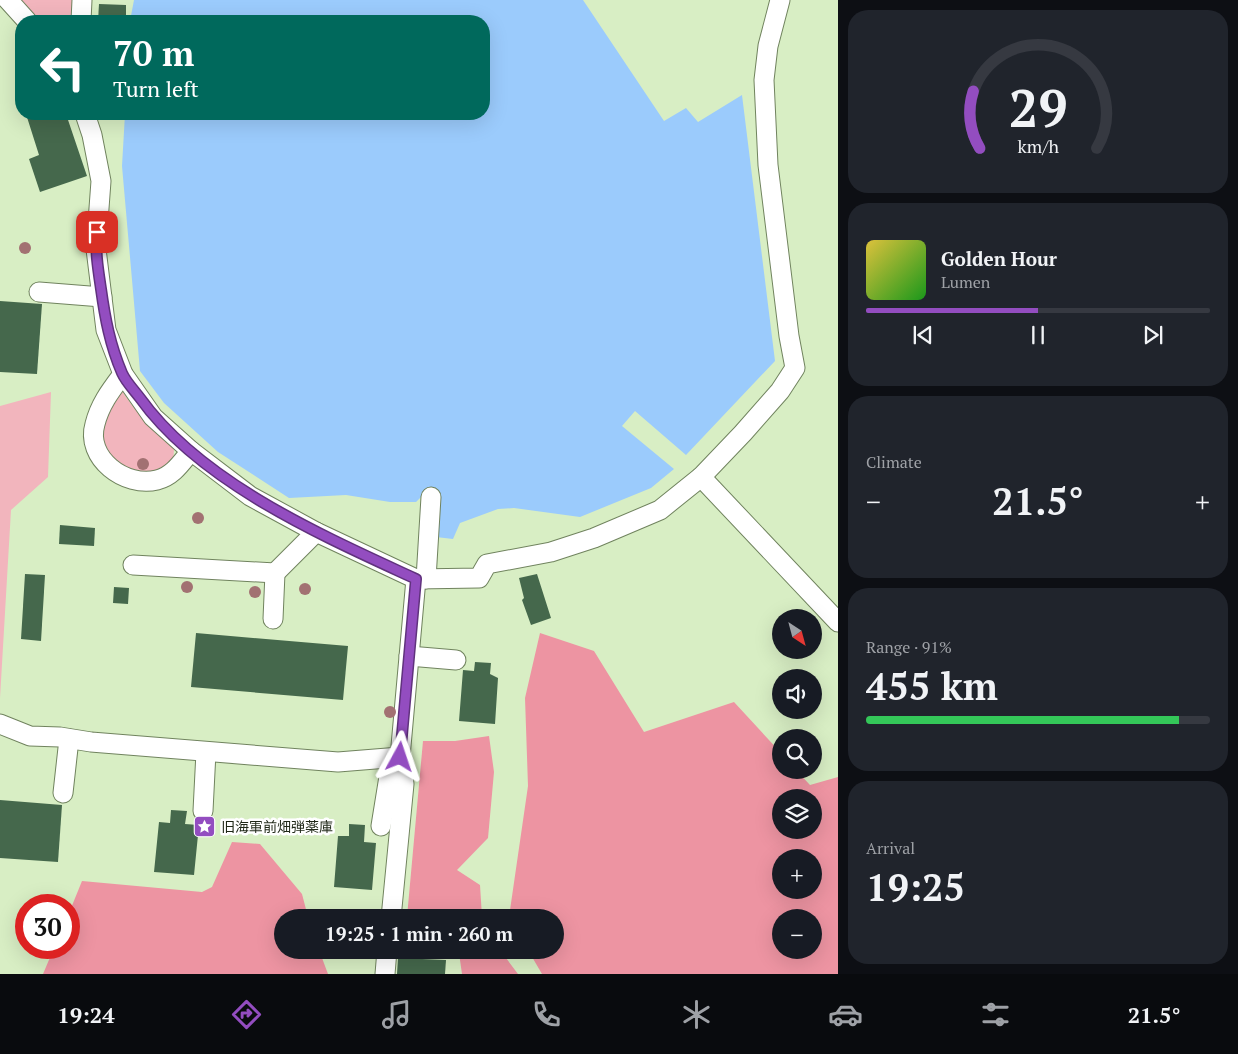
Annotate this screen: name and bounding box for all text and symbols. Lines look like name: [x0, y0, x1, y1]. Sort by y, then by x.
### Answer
text: 70 m: [113, 30, 194, 76]
icon: left: [30, 35, 95, 100]
text: 29: [1009, 73, 1067, 142]
text: Turn left: [113, 74, 199, 103]
text: km/h: [1017, 134, 1059, 158]
pin: [76, 211, 118, 253]
icon: arrive: [83, 218, 111, 246]
text: Golden Hour: [941, 246, 1057, 271]
text: Lumen: [941, 271, 990, 293]
icon: previous: [909, 321, 937, 349]
icon: pause: [1024, 321, 1052, 349]
icon: next: [1139, 321, 1167, 349]
text: Climate: [866, 451, 922, 473]
text: 21.5°: [992, 476, 1084, 526]
text: −: [866, 483, 881, 520]
text: +: [1195, 483, 1210, 520]
north arrow: [772, 609, 822, 659]
map controls: [772, 609, 822, 959]
text: Range · 91%: [866, 636, 952, 658]
text: 455 km: [866, 661, 998, 711]
button: sound: [772, 669, 822, 719]
button: search: [772, 729, 822, 779]
position arrow: [373, 730, 425, 782]
button: layers: [772, 789, 822, 839]
place icon: 旧海軍前畑弾薬庫: [193, 814, 217, 838]
place label: 旧海軍前畑弾薬庫: [221, 817, 333, 836]
text: Arrival: [866, 837, 915, 859]
button: +: [772, 849, 822, 899]
text: 19:25: [866, 862, 965, 912]
speed limit sign: 30: [15, 894, 80, 959]
button: −: [772, 909, 822, 959]
text: 19:25 · 1 min · 260 m: [325, 921, 513, 946]
icon: directions: [229, 997, 264, 1032]
icon: music: [379, 997, 414, 1032]
icon: phone: [529, 997, 564, 1032]
icon: climate: [679, 997, 714, 1032]
icon: car: [828, 997, 863, 1032]
icon: filters: [978, 997, 1013, 1032]
text: 19:24: [57, 1000, 115, 1029]
text: 21.5°: [1128, 1000, 1181, 1029]

